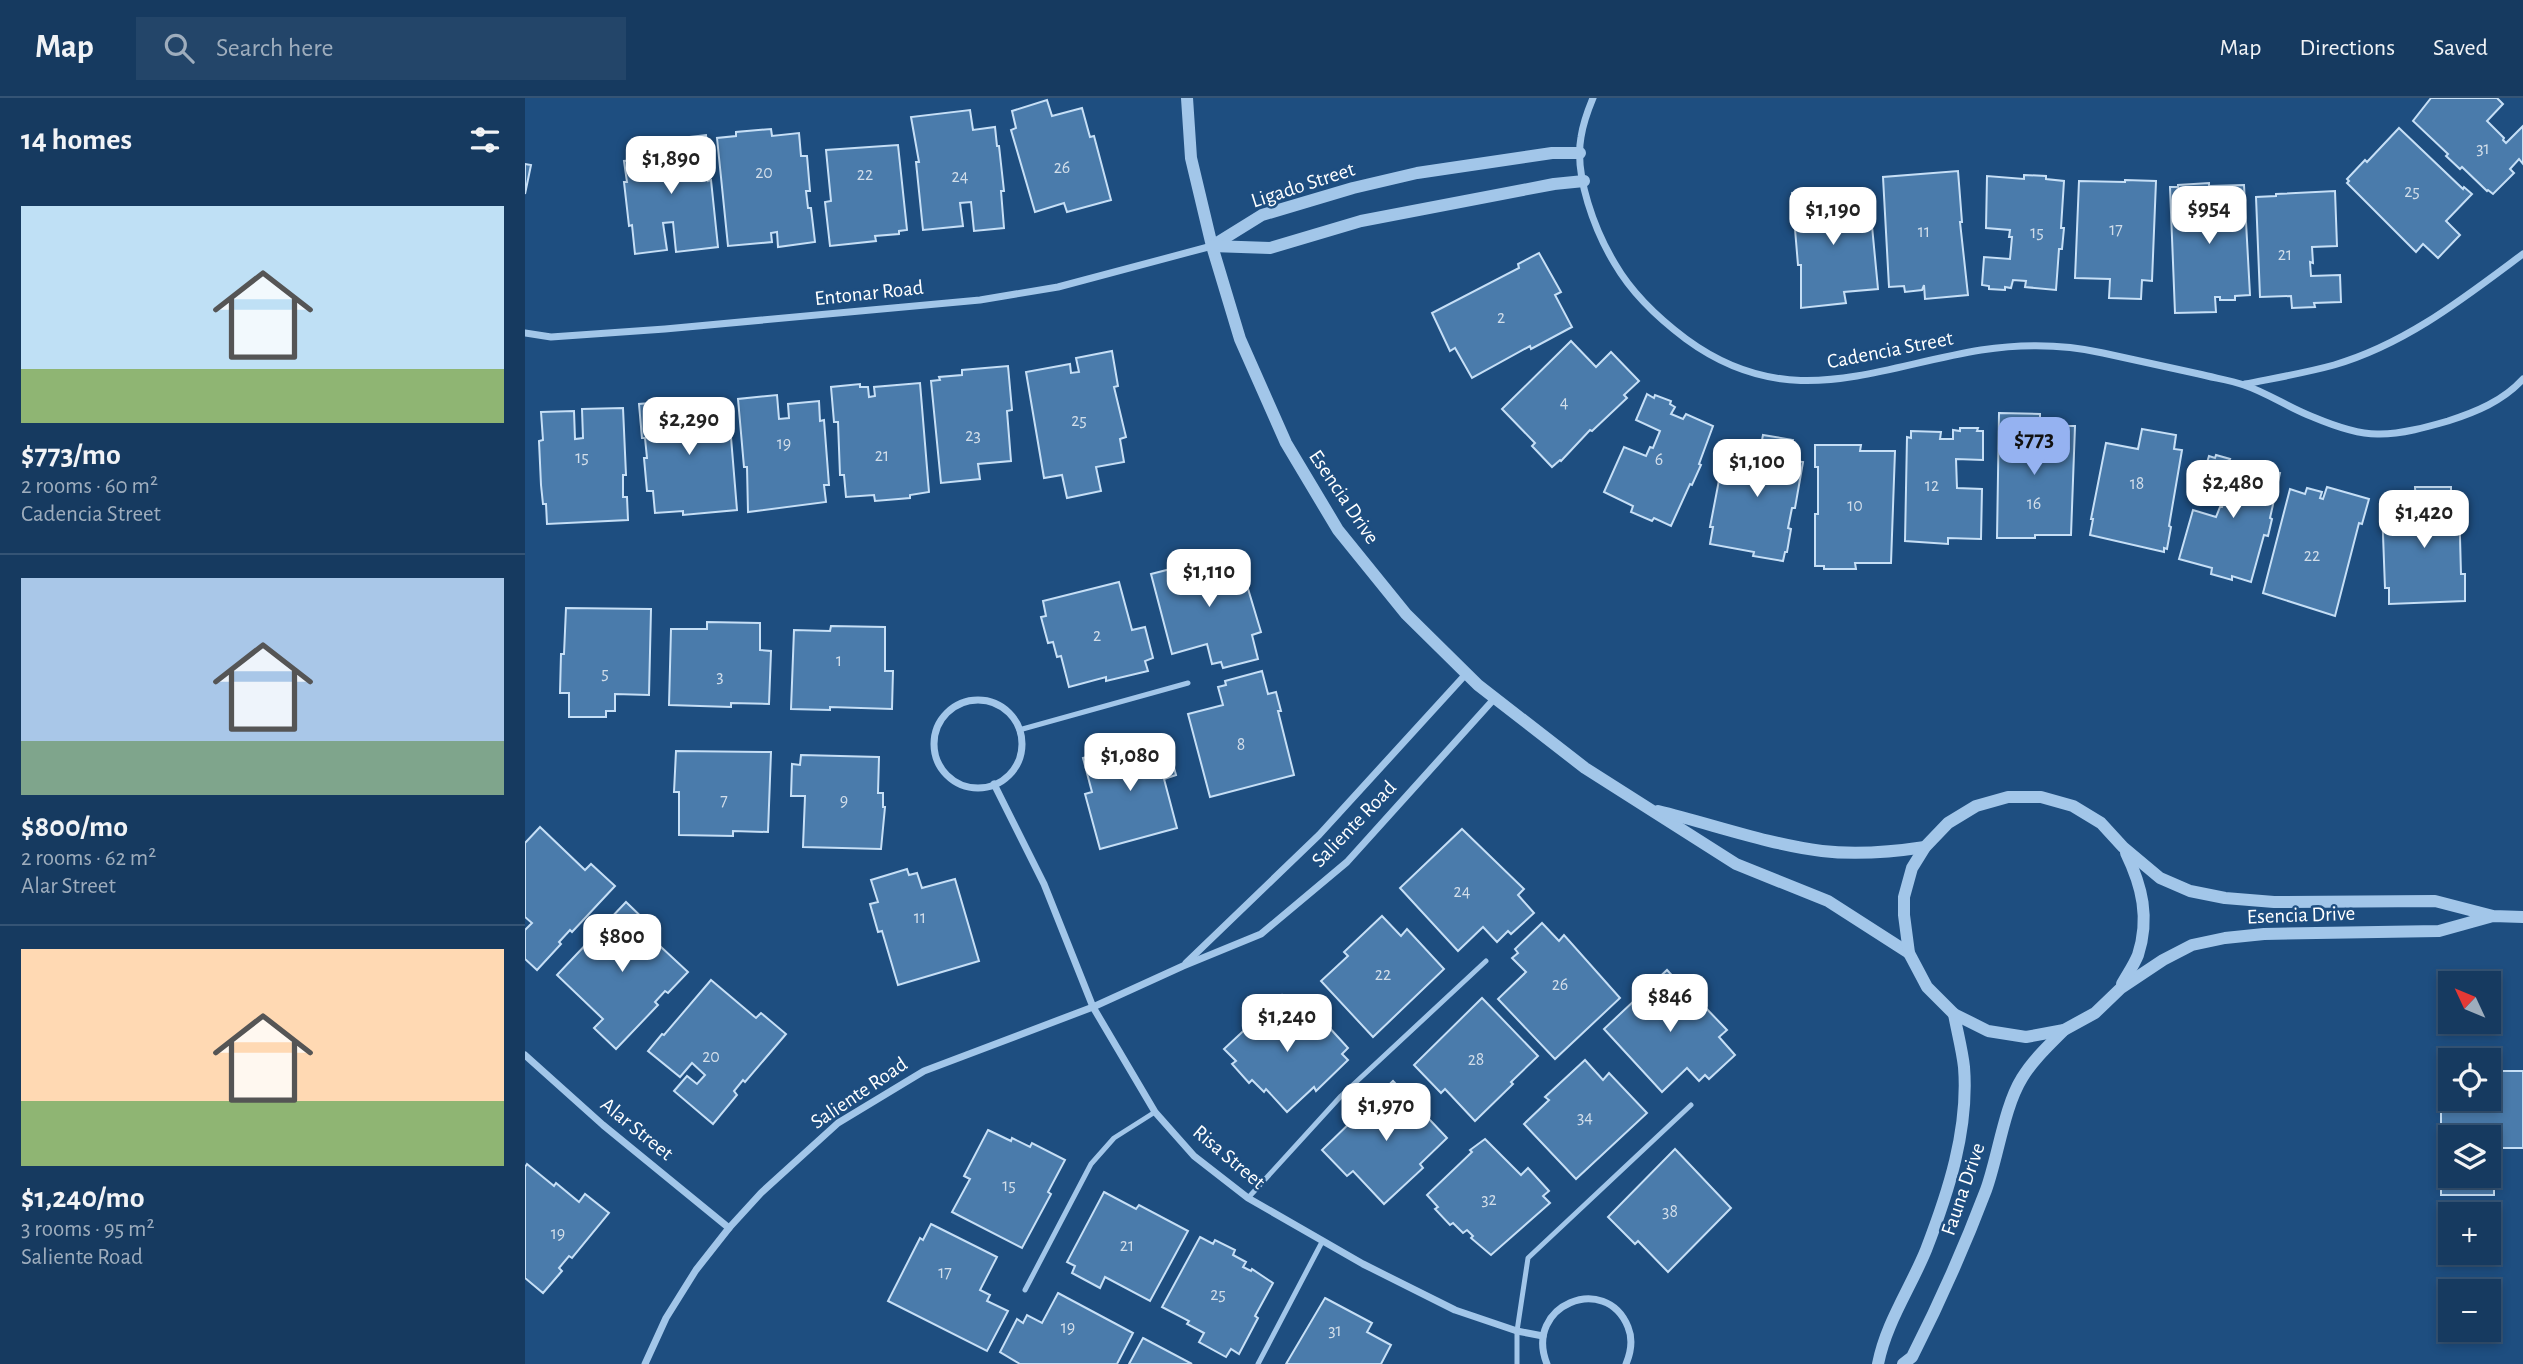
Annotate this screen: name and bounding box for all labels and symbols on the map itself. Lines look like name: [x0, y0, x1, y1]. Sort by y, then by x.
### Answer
pin: $1,890: [614, 136, 728, 196]
house number: 31: [2476, 140, 2490, 158]
street label: Ligado Street: [1249, 158, 1358, 212]
house number: 26: [1054, 159, 1070, 177]
house number: 20: [755, 164, 773, 182]
house number: 22: [857, 166, 873, 184]
house number: 24: [952, 168, 969, 186]
house number: 25: [2404, 183, 2420, 201]
pin: $954: [2168, 186, 2250, 246]
pin: $1,190: [1776, 188, 1890, 247]
house number: 17: [2109, 221, 2123, 239]
house number: 11: [1918, 223, 1930, 241]
house number: 15: [2030, 224, 2044, 242]
house number: 21: [2278, 246, 2292, 264]
street label: Entonar Road: [813, 277, 925, 309]
house number: 2: [1497, 309, 1505, 327]
street label: Cadencia Street: [1825, 327, 1955, 372]
house number: 4: [1560, 394, 1569, 412]
pin: $2,290: [632, 398, 746, 457]
house number: 25: [1071, 412, 1087, 430]
pin: $773: [1993, 418, 2075, 477]
house number: 23: [965, 427, 981, 445]
house number: 19: [777, 435, 791, 453]
pin: $1,100: [1700, 440, 1814, 499]
street label: Esencia Drive: [1305, 446, 1383, 548]
house number: 21: [875, 447, 889, 465]
house number: 15: [575, 449, 589, 467]
house number: 6: [1655, 451, 1663, 469]
pin: $2,480: [2176, 460, 2290, 520]
house number: 18: [2130, 475, 2144, 493]
house number: 12: [1925, 477, 1939, 495]
pin: $1,420: [2367, 490, 2481, 550]
house number: 16: [2027, 495, 2041, 513]
house number: 10: [1847, 497, 1863, 515]
house number: 22: [2304, 547, 2320, 565]
pin: $1,110: [1152, 550, 1266, 609]
house number: 2: [1093, 627, 1101, 645]
house number: 1: [836, 652, 842, 670]
house number: 5: [601, 665, 609, 683]
house number: 3: [716, 668, 724, 686]
pin: $1,080: [1073, 734, 1187, 793]
house number: 8: [1237, 736, 1245, 754]
street label: Saliente Road: [1308, 777, 1400, 871]
house number: 7: [720, 792, 728, 810]
house number: 9: [840, 792, 848, 810]
house number: 24: [1454, 883, 1471, 901]
street label: Esencia Drive: [2246, 903, 2356, 927]
house number: 11: [914, 909, 926, 927]
pin: $800: [581, 914, 663, 974]
house number: 22: [1375, 966, 1391, 984]
north arrow: [2438, 971, 2501, 1034]
pin: $846: [1629, 974, 1711, 1034]
house number: 26: [1552, 976, 1568, 994]
pin: $1,240: [1230, 995, 1344, 1054]
house number: 20: [702, 1048, 720, 1066]
house number: 28: [1468, 1051, 1484, 1069]
street label: Saliente Road: [807, 1053, 911, 1133]
pin: $1,970: [1329, 1084, 1443, 1143]
street label: Alar Street: [597, 1094, 677, 1165]
house number: 34: [1577, 1109, 1593, 1127]
street label: Risa Street: [1189, 1121, 1269, 1193]
street label: Fauna Drive: [1937, 1140, 1989, 1238]
house number: 15: [1002, 1177, 1016, 1195]
house number: 32: [1481, 1191, 1497, 1209]
house number: 38: [1662, 1203, 1678, 1221]
house number: 19: [551, 1225, 565, 1243]
house number: 21: [1120, 1237, 1134, 1255]
house number: 17: [938, 1264, 952, 1282]
house number: 25: [1210, 1286, 1226, 1304]
house number: 19: [1061, 1319, 1075, 1337]
house number: 31: [1328, 1322, 1342, 1340]

